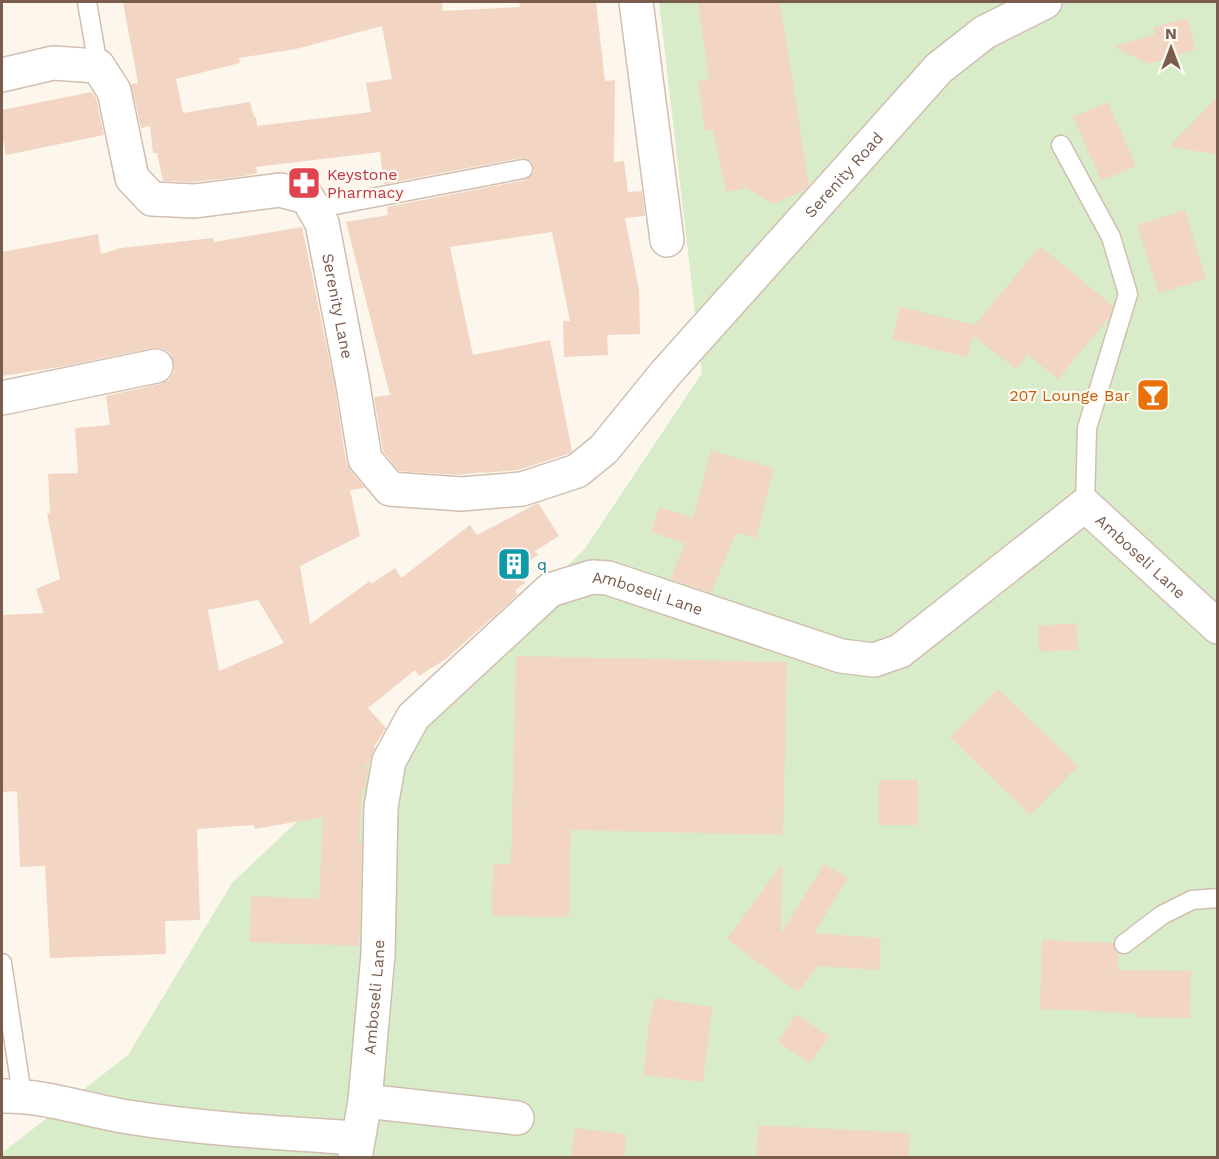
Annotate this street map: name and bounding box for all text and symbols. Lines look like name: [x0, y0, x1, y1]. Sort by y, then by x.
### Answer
north arrow: [1141, 18, 1201, 78]
text: N: [1165, 24, 1177, 43]
street label: Serenity Road: [801, 128, 887, 222]
pharmacy icon: Keystone Pharmacy: [286, 165, 322, 201]
place label: Keystone Pharmacy: [327, 165, 404, 202]
street label: Serenity Lane: [318, 252, 357, 360]
bar icon: 207 Lounge Bar: [1135, 377, 1171, 413]
place label: 207 Lounge Bar: [1009, 386, 1130, 405]
street label: Amboseli Lane: [1091, 511, 1190, 603]
building icon: q: [496, 546, 532, 582]
place label: q: [537, 555, 547, 574]
street label: Amboseli Lane: [592, 568, 705, 619]
street label: Amboseli Lane: [360, 939, 388, 1056]

